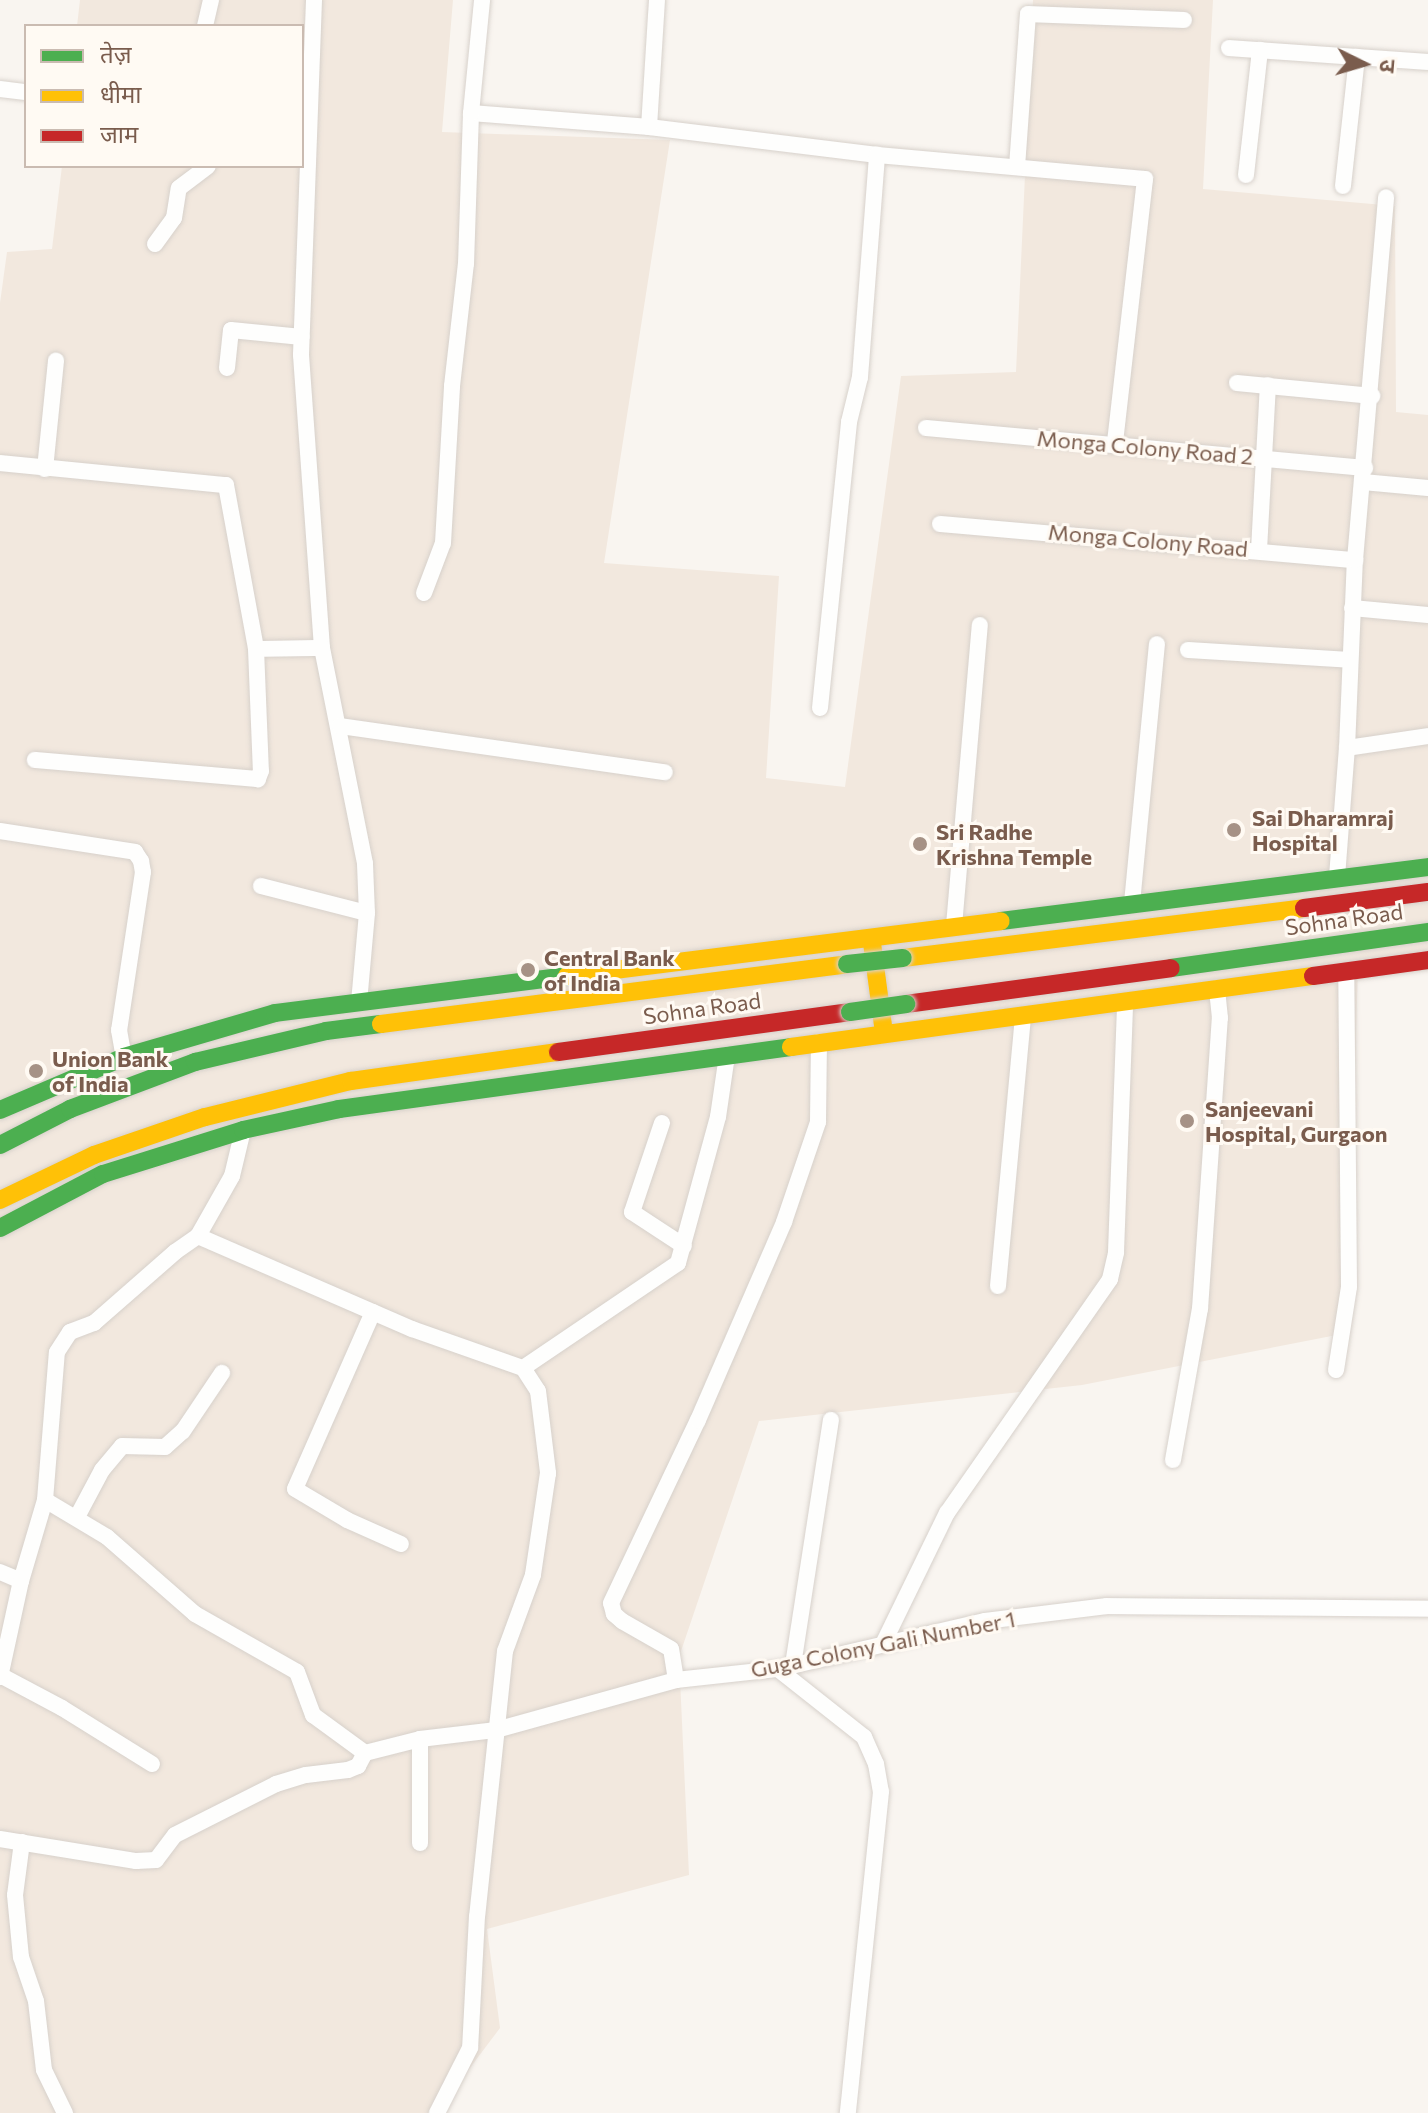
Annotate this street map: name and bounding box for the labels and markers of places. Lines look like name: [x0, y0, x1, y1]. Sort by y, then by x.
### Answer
place label: Sai Dharamraj Hospital: [1252, 804, 1394, 856]
place label: Sri Radhe Krishna Temple: [936, 818, 1092, 870]
marker: Sai Dharamraj Hospital: [1223, 819, 1245, 841]
marker: Sri Radhe Krishna Temple: [911, 835, 929, 853]
place label: Central Bank of India: [544, 944, 675, 996]
marker: Central Bank of India: [519, 961, 537, 979]
place label: Union Bank of India: [52, 1045, 168, 1096]
marker: Union Bank of India: [27, 1062, 45, 1080]
place label: Sanjeevani Hospital, Gurgaon: [1205, 1095, 1388, 1146]
marker: Sanjeevani Hospital, Gurgaon: [1176, 1110, 1198, 1132]

